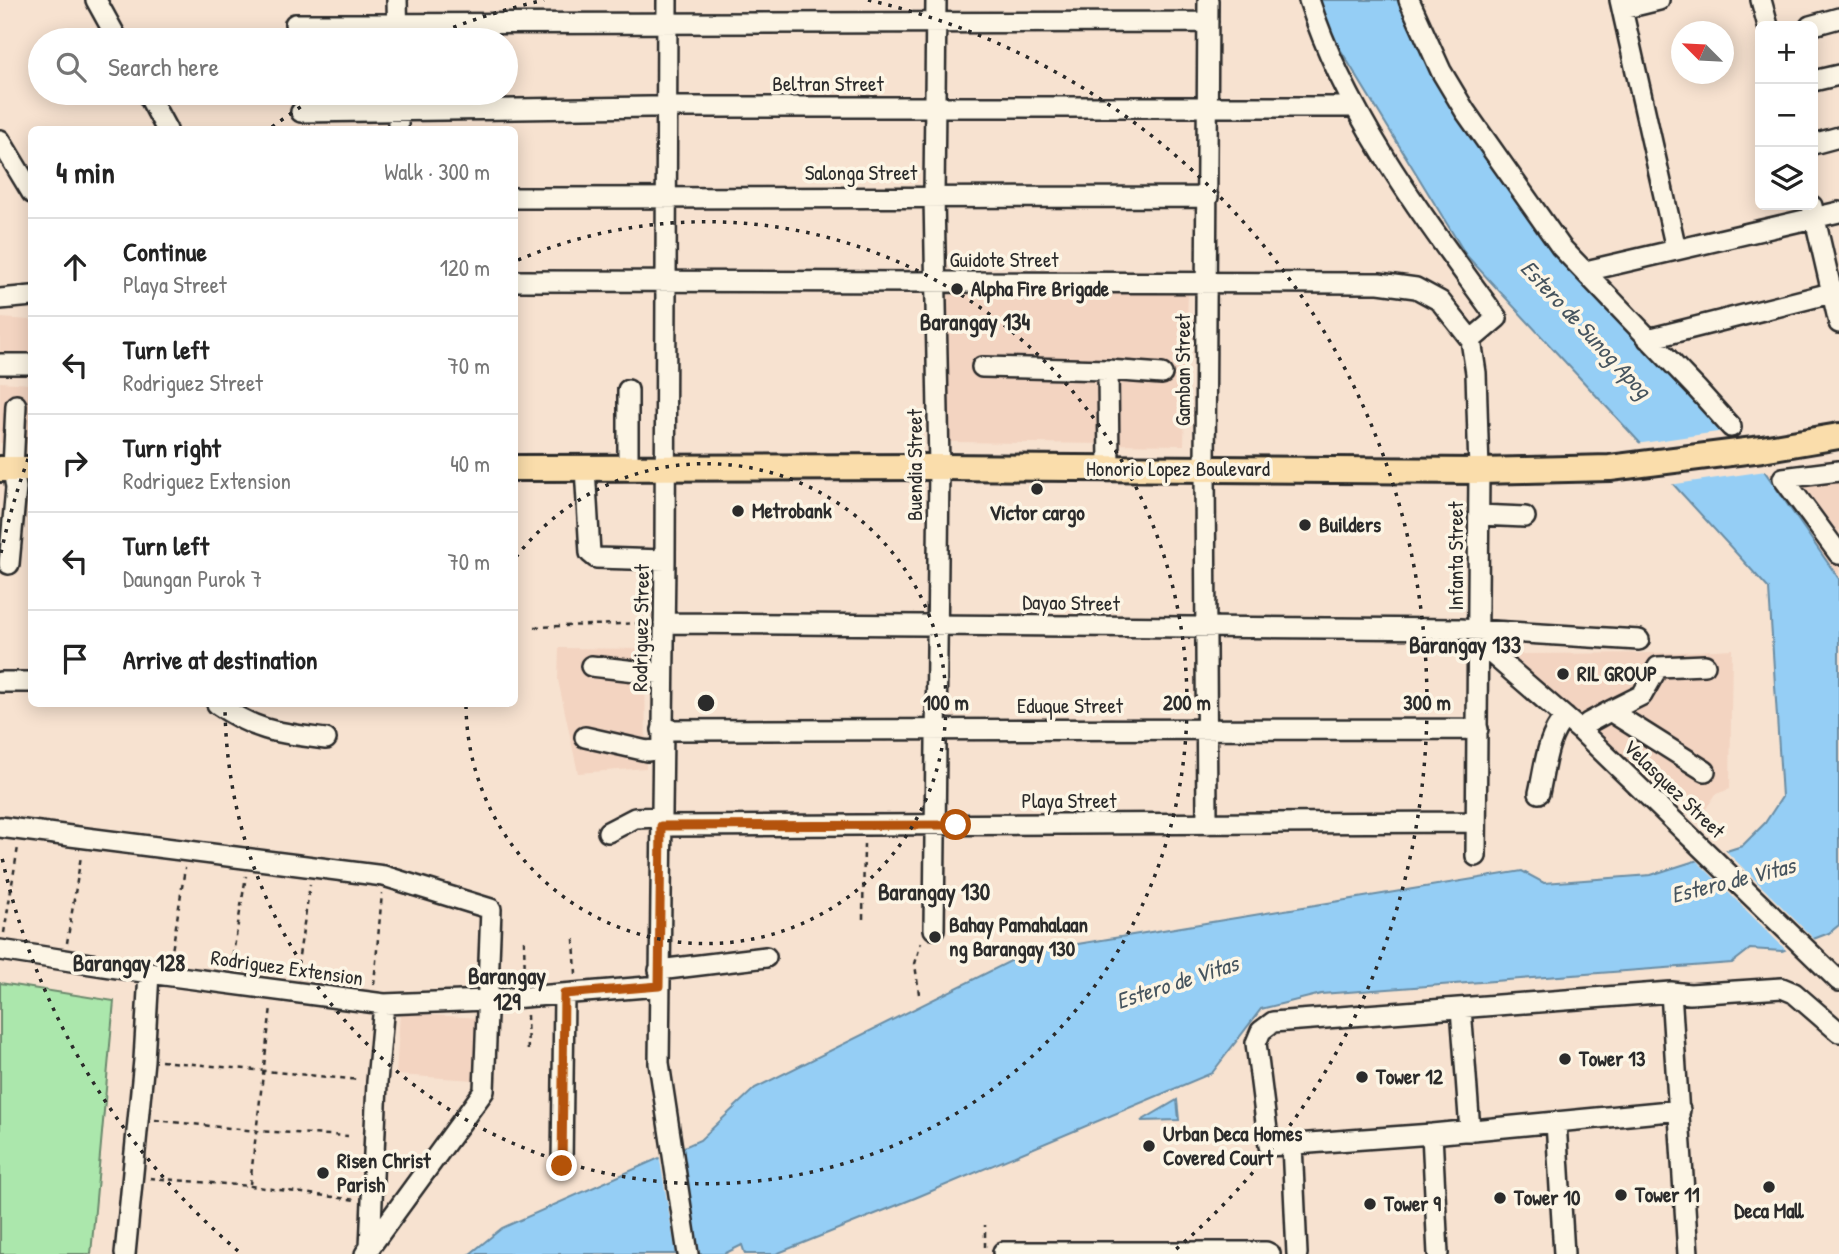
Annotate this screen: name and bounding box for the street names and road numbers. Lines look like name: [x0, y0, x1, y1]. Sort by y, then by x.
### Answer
street label: Beltran Street: [772, 69, 884, 98]
street label: Salonga Street: [805, 158, 918, 187]
street label: Guidote Street: [949, 245, 1059, 274]
street label: Gamban Street: [1168, 313, 1197, 426]
street label: Buendia Street: [900, 408, 929, 521]
street label: Honorio Lopez Boulevard: [1086, 454, 1270, 483]
street label: Infanta Street: [1441, 501, 1470, 610]
street label: Rodriguez Street: [625, 563, 656, 692]
street label: Dayao Street: [1022, 587, 1121, 618]
street label: Eduque Street: [1017, 691, 1124, 720]
street label: Velasquez Street: [1617, 733, 1732, 845]
street label: Playa Street: [1022, 786, 1117, 815]
street label: Rodriguez Extension: [209, 942, 365, 993]

